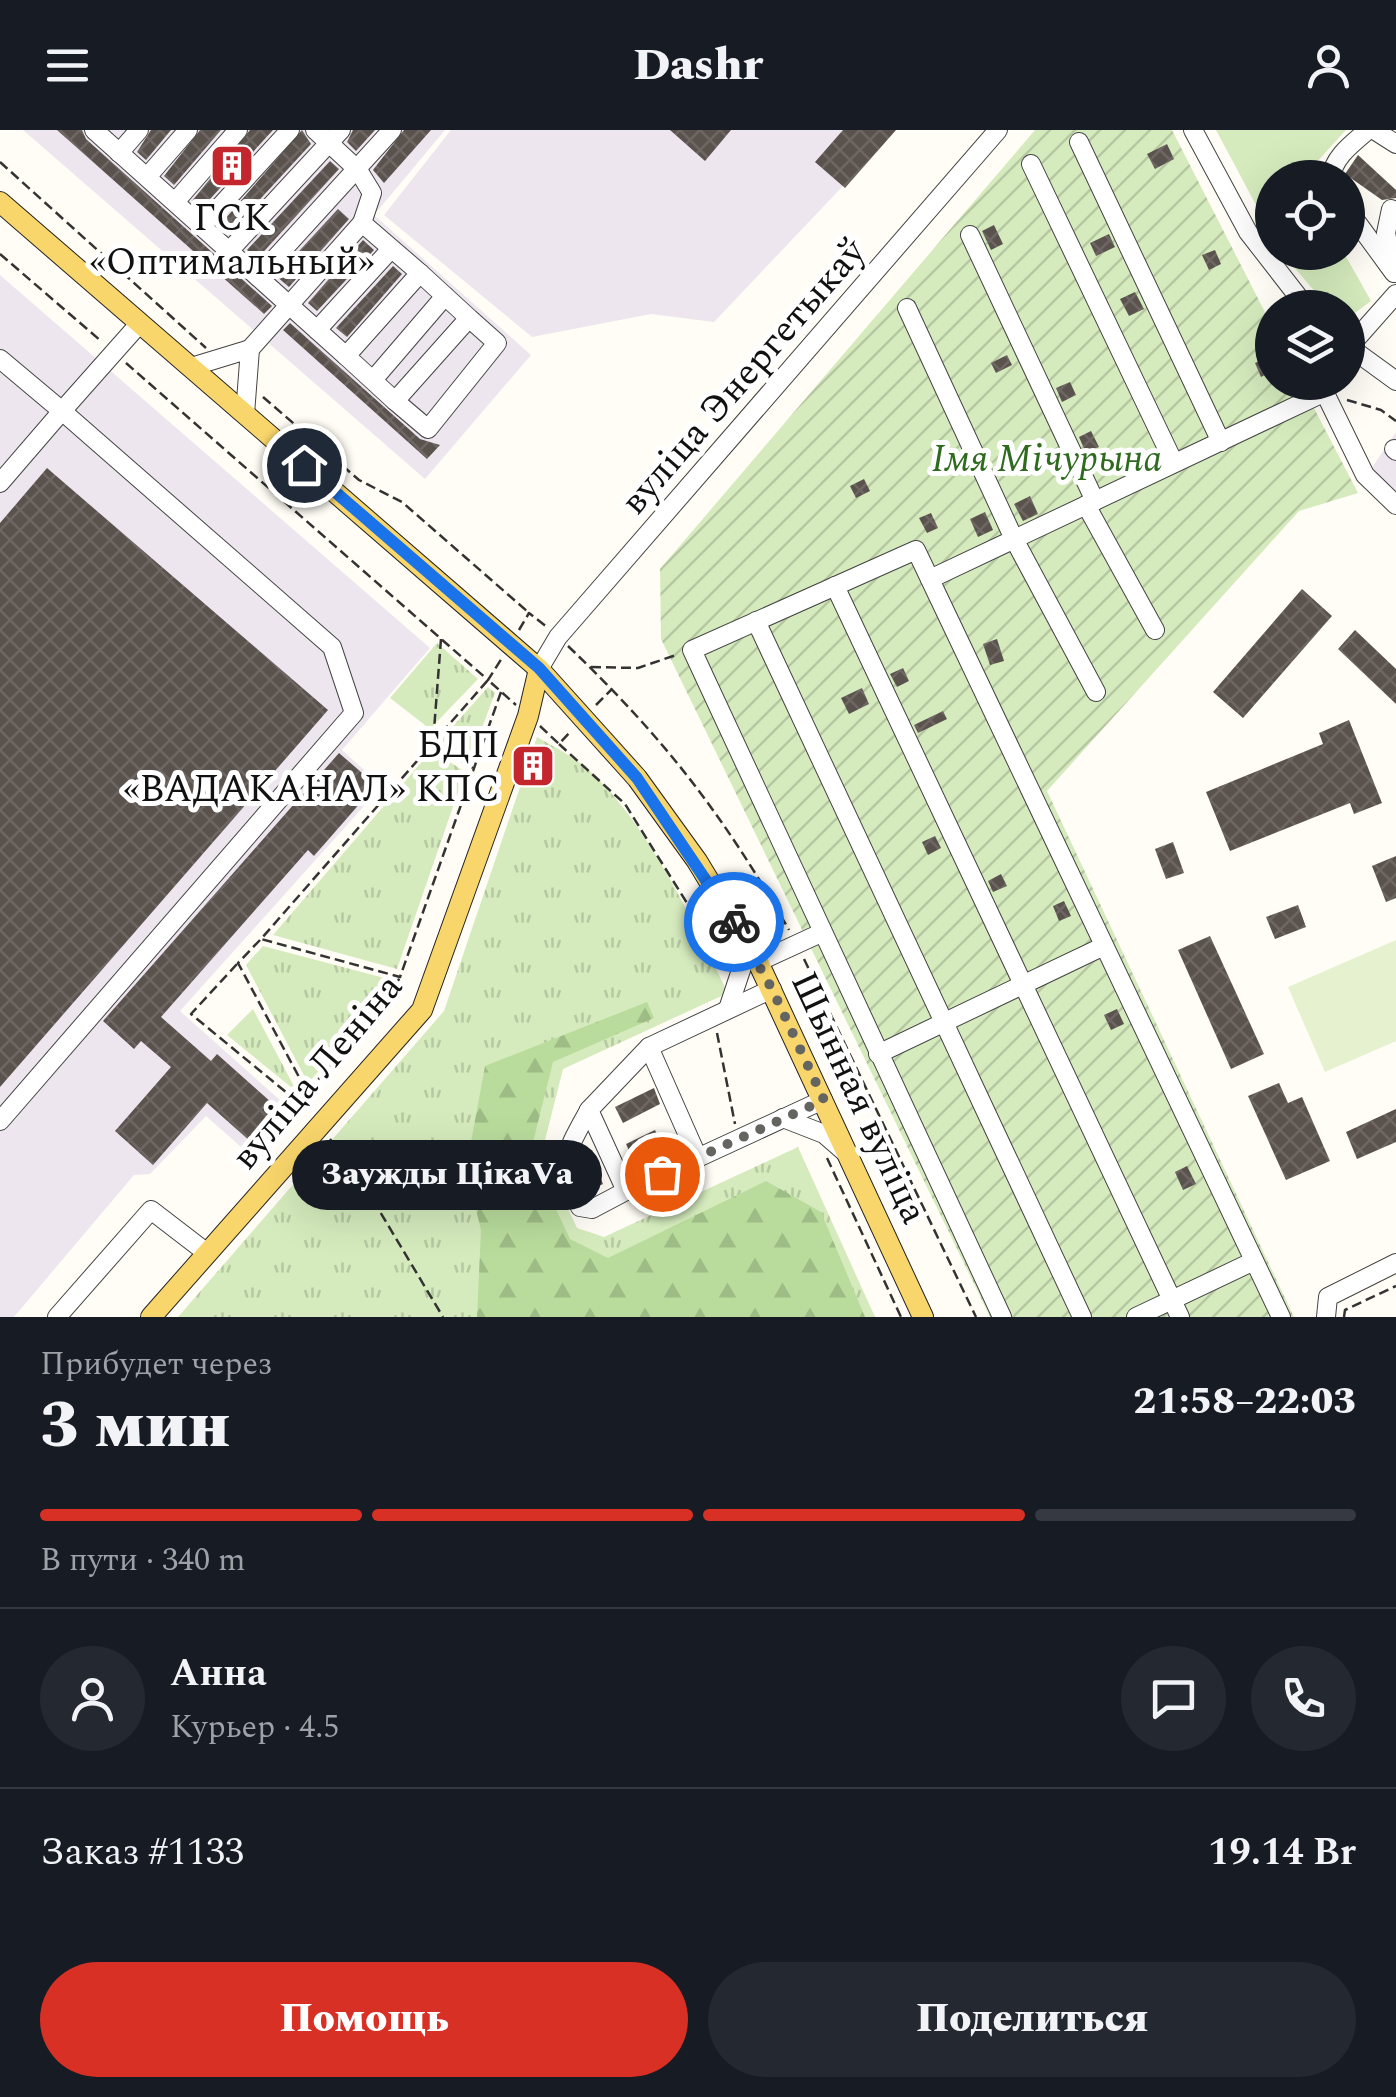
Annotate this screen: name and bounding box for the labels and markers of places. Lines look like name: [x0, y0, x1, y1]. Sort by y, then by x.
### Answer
building icon: ГСК «Оптимальный»: [209, 143, 255, 189]
place label: ГСК «Оптимальный»: [89, 190, 375, 292]
pin: [262, 423, 347, 508]
place label: БДП «ВАДАКАНАЛ» КПС: [123, 717, 500, 819]
building icon: БДП «ВАДАКАНАЛ» КПС: [510, 743, 556, 789]
pin: [620, 1132, 705, 1217]
callout: Заужды ЦікаVа: [292, 1139, 602, 1209]

